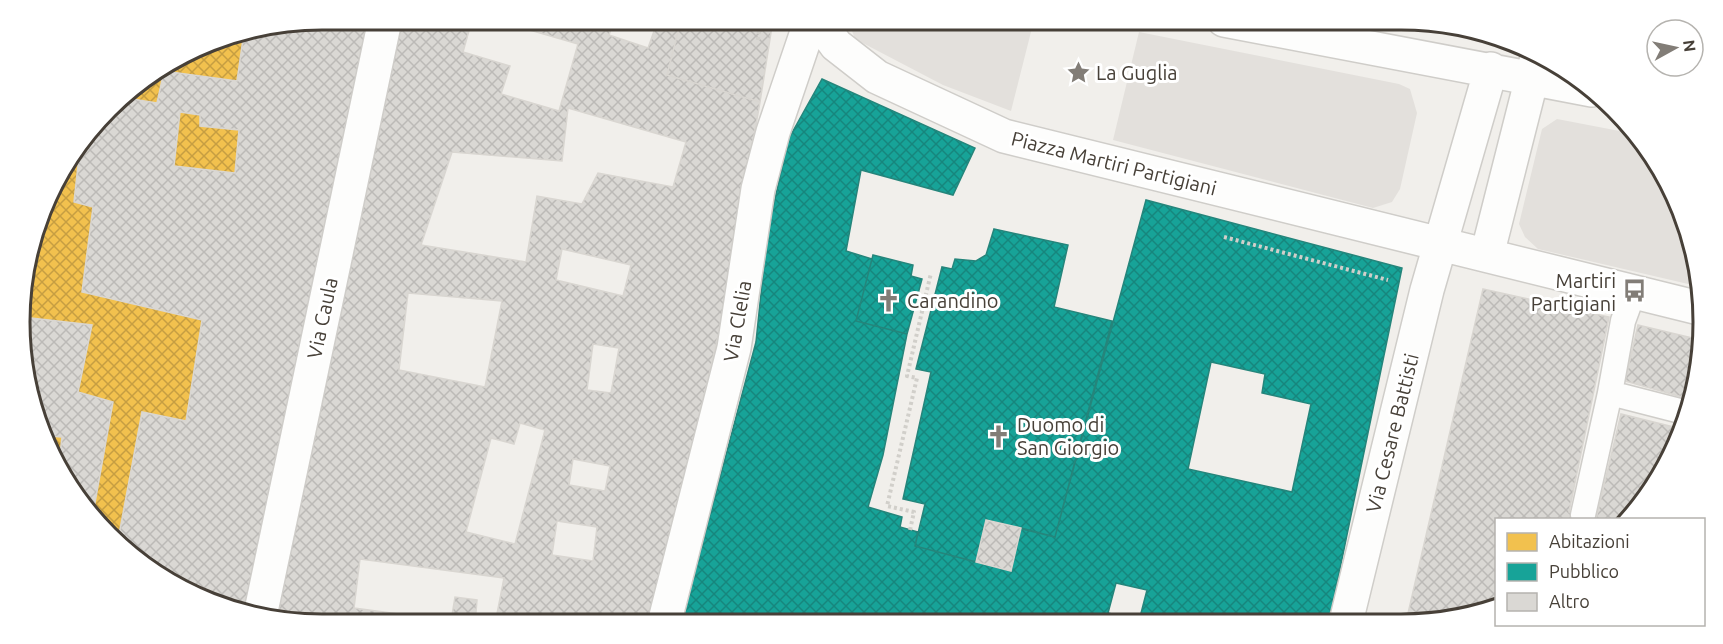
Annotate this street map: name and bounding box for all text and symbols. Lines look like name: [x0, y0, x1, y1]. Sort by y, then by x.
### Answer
north arrow: [1645, 18, 1705, 78]
text: N: [1680, 39, 1700, 53]
place icon: La Guglia: [1065, 59, 1091, 85]
place label: La Guglia: [1096, 61, 1178, 84]
street label: Piazza Martiri Partigiani: [1009, 126, 1219, 200]
place label: Martiri Partigiani: [1531, 269, 1616, 315]
street label: Via Caula: [302, 275, 342, 361]
bus stop icon: Martiri Partigiani: [1621, 278, 1647, 304]
street label: Via Clelia: [719, 279, 755, 363]
church icon: Carandino: [876, 287, 902, 313]
place label: Carandino: [907, 289, 999, 312]
street label: Via Cesare Battisti: [1361, 351, 1423, 515]
place label: Duomo di San Giorgio: [1017, 413, 1119, 459]
church icon: Duomo di San Giorgio: [986, 423, 1012, 449]
legend: [1495, 518, 1705, 626]
text: Abitazioni: [1549, 531, 1630, 551]
text: Pubblico: [1549, 561, 1619, 581]
text: Altro: [1549, 591, 1590, 611]

